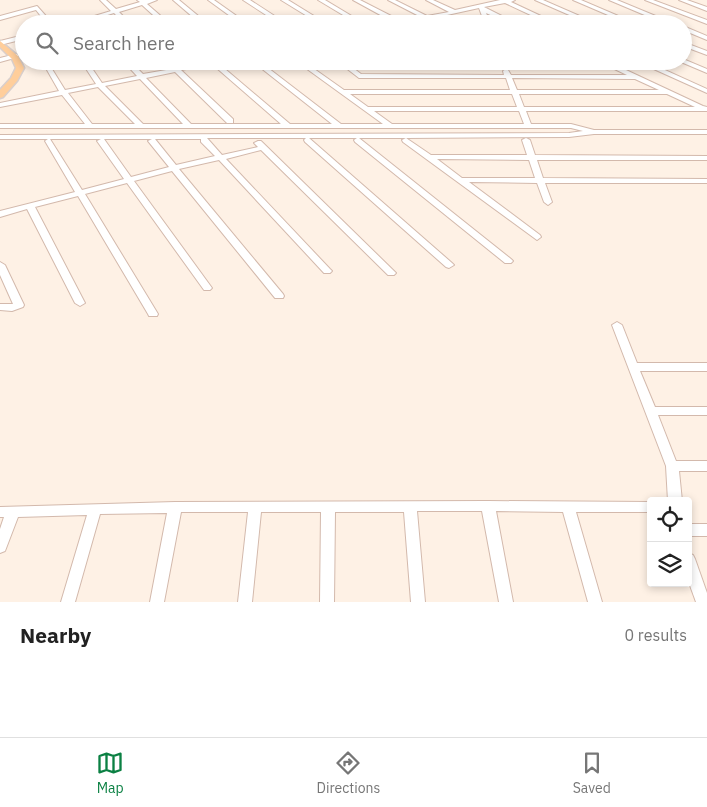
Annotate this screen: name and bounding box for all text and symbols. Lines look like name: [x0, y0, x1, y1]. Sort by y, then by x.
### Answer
search box: [15, 15, 692, 70]
icon: search: [33, 29, 61, 57]
text: Search here: [73, 31, 175, 55]
map controls: [647, 497, 692, 587]
button: locate: [647, 497, 692, 542]
button: layers: [647, 542, 692, 587]
text: Nearby: [20, 621, 91, 649]
text: 0 results: [624, 625, 687, 645]
tab: Map: [96, 749, 124, 797]
tab: Directions: [317, 749, 380, 797]
tab: Saved: [573, 749, 611, 797]

